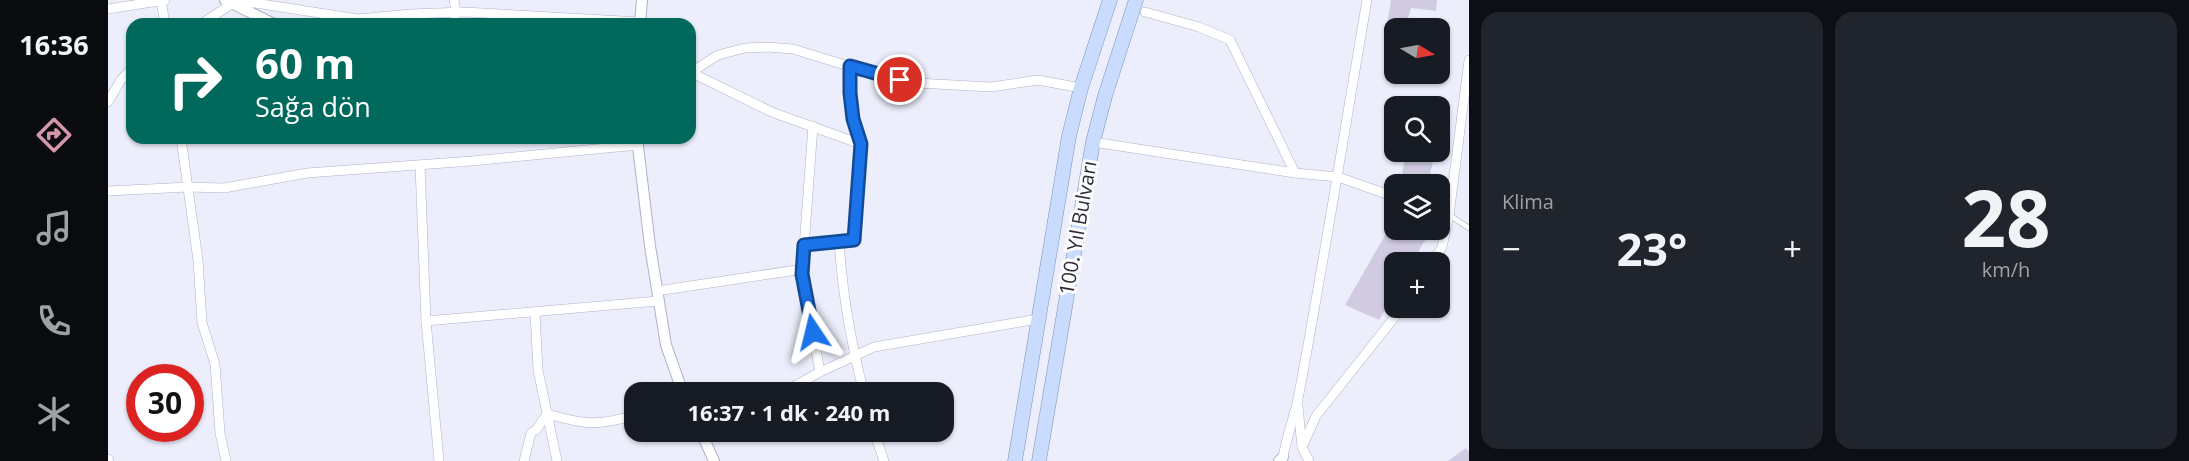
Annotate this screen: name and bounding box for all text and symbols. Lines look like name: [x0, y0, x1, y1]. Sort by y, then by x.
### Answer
north arrow: [1384, 18, 1450, 84]
map controls: [1384, 18, 1450, 318]
text: 16:36: [19, 26, 89, 63]
text: 60 m: [255, 34, 355, 91]
icon: right: [156, 42, 234, 120]
pin: [874, 54, 925, 105]
icon: arrive: [883, 63, 916, 96]
text: Sağa dön: [255, 88, 371, 125]
button: search: [1384, 96, 1450, 162]
icon: directions: [33, 114, 75, 156]
street label: 100. Yıl Bulvarı: [1052, 159, 1103, 297]
text: 28: [1961, 164, 2051, 270]
button: layers: [1384, 174, 1450, 240]
text: Klima: [1502, 188, 1554, 215]
icon: music: [33, 207, 75, 249]
text: 23°: [1617, 218, 1687, 279]
text: −: [1502, 226, 1521, 271]
text: +: [1783, 226, 1802, 271]
button: +: [1384, 252, 1450, 318]
text: km/h: [1982, 256, 2030, 283]
icon: phone: [33, 300, 75, 342]
position arrow: [781, 300, 845, 364]
speed limit sign: 30: [126, 364, 204, 442]
icon: climate: [33, 393, 75, 435]
text: 16:37 · 1 dk · 240 m: [688, 397, 890, 427]

